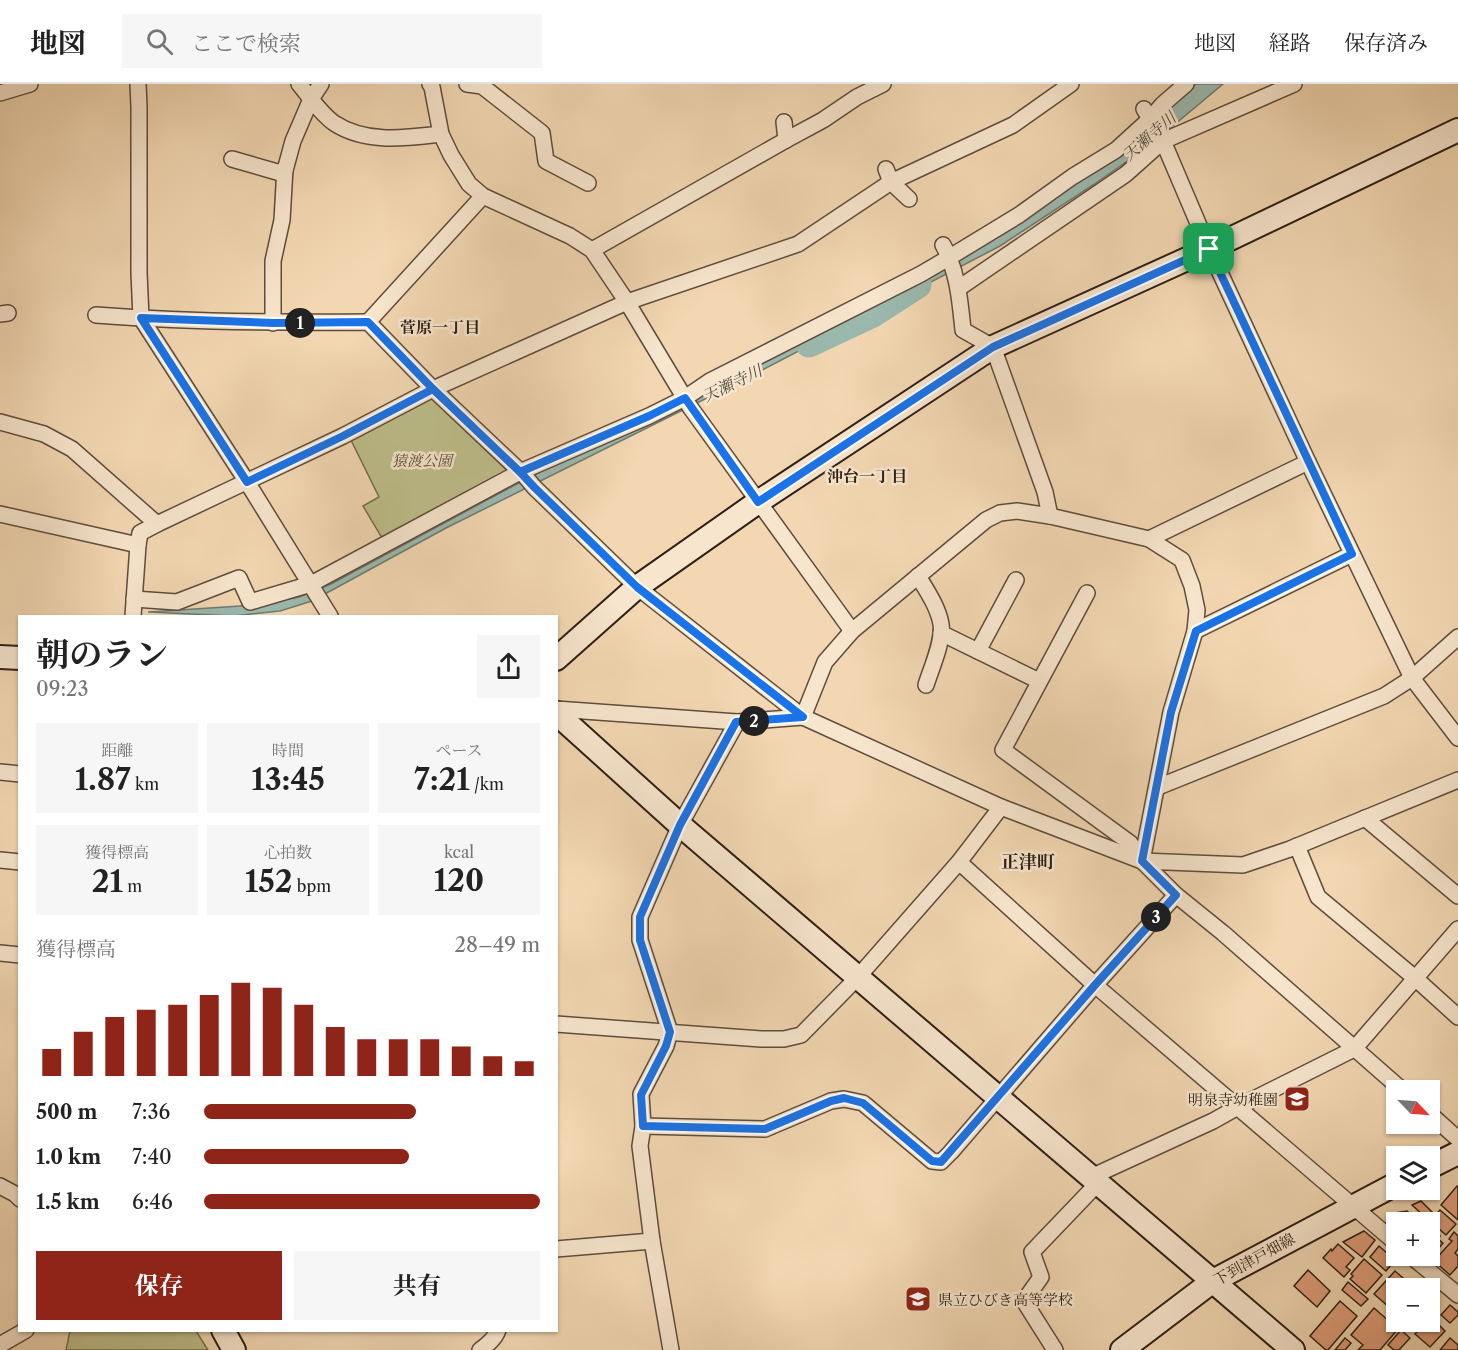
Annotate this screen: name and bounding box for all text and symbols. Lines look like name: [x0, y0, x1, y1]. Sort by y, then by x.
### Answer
search box: [122, 14, 542, 68]
icon: search: [143, 25, 176, 58]
text: 地図: [30, 26, 86, 60]
text: ここで検索: [191, 30, 301, 57]
text: 地図: [1194, 30, 1236, 55]
text: 経路: [1269, 30, 1311, 55]
text: 保存済み: [1344, 30, 1428, 55]
water label: 天瀬寺川: [1118, 106, 1181, 165]
pin: [1183, 223, 1234, 274]
icon: arrive: [1192, 232, 1225, 265]
pin: 1: [285, 308, 315, 338]
text: 1: [296, 313, 304, 333]
district label: 菅原一丁目: [400, 317, 480, 337]
water label: 天瀬寺川: [699, 359, 767, 406]
park label: 猿渡公園: [392, 451, 455, 470]
district label: 沖台一丁目: [827, 466, 907, 486]
text: 朝のラン: [36, 634, 168, 675]
button: share: [477, 635, 540, 698]
text: 09:23: [36, 677, 89, 701]
pin: 2: [739, 706, 769, 736]
text: 2: [749, 711, 759, 731]
text: 距離: [101, 740, 133, 760]
text: 時間: [272, 740, 304, 760]
text: ペース: [435, 740, 483, 760]
text: 1.87: [75, 761, 131, 798]
text: 13:45: [251, 761, 325, 798]
text: 7:21: [414, 761, 470, 798]
text: km: [131, 774, 159, 794]
text: /km: [470, 774, 504, 794]
text: 獲得標高: [85, 842, 149, 862]
text: 心拍数: [264, 842, 312, 862]
text: kcal: [444, 842, 474, 862]
district label: 正津町: [1001, 851, 1055, 873]
text: 120: [434, 862, 484, 899]
text: 21: [92, 863, 123, 900]
text: 152: [245, 863, 293, 900]
text: m: [123, 876, 142, 896]
text: bpm: [293, 876, 331, 896]
pin: 3: [1141, 902, 1171, 932]
text: 3: [1151, 907, 1161, 927]
text: 28–49 m: [455, 933, 540, 957]
text: 獲得標高: [36, 937, 116, 961]
north arrow: [1386, 1080, 1440, 1134]
map controls: [1386, 1080, 1440, 1332]
school or university icon: 明泉寺幼稚園: [1282, 1084, 1312, 1114]
place label: 明泉寺幼稚園: [1188, 1090, 1278, 1109]
text: 500 m: [36, 1100, 97, 1124]
text: 7:36: [132, 1100, 170, 1124]
text: 1.0 km: [36, 1145, 101, 1169]
text: 7:40: [132, 1145, 172, 1169]
button: layers: [1386, 1146, 1440, 1200]
text: 1.5 km: [36, 1190, 100, 1214]
text: 6:46: [132, 1190, 173, 1214]
button: +: [1386, 1212, 1440, 1266]
street label: 下到津戸畑線: [1210, 1229, 1298, 1289]
button: 保存: [36, 1251, 282, 1320]
button: 共有: [294, 1251, 540, 1320]
button: −: [1386, 1278, 1440, 1332]
school or university icon: 県立ひびき高等学校: [903, 1284, 933, 1314]
place label: 県立ひびき高等学校: [938, 1290, 1073, 1309]

